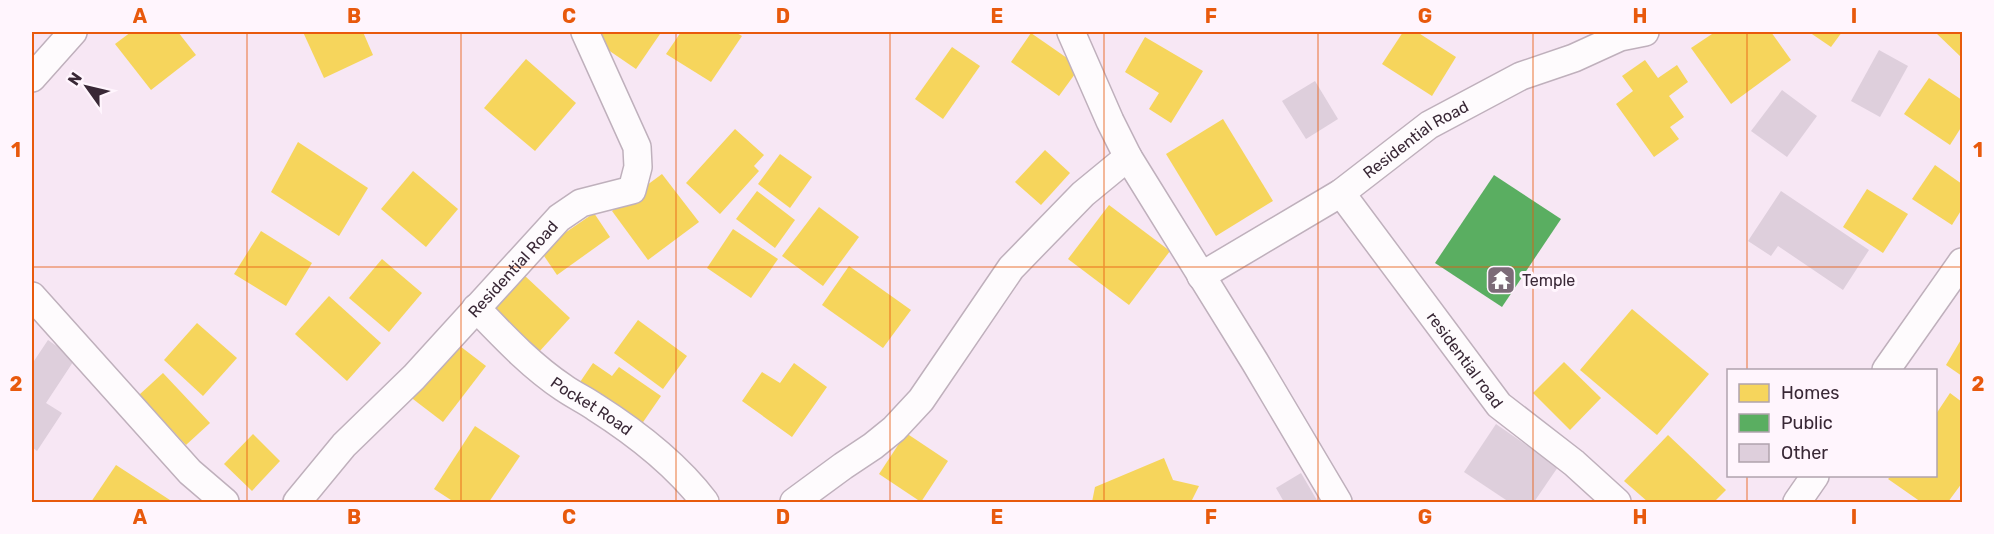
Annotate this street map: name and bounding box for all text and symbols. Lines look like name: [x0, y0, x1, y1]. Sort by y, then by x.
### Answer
text: A: [133, 4, 148, 28]
text: B: [347, 4, 361, 28]
text: C: [562, 4, 576, 28]
text: D: [776, 4, 790, 28]
text: E: [991, 4, 1003, 28]
text: F: [1205, 4, 1217, 28]
text: G: [1418, 4, 1432, 28]
text: H: [1633, 4, 1647, 28]
text: I: [1851, 4, 1857, 28]
north arrow: [57, 57, 117, 117]
text: N: [64, 69, 86, 89]
street label: Residential Road: [1359, 97, 1472, 182]
text: 1: [11, 138, 21, 162]
text: 1: [1973, 138, 1983, 162]
street label: Residential Road: [464, 217, 562, 321]
temple icon: Temple: [1485, 264, 1517, 296]
place label: Temple: [1522, 271, 1575, 290]
street label: residential road: [1423, 308, 1507, 412]
legend: [1727, 369, 1937, 477]
text: 2: [10, 372, 23, 396]
text: 2: [1972, 372, 1985, 396]
street label: Pocket Road: [547, 373, 636, 439]
text: Homes: [1781, 382, 1839, 404]
text: Public: [1781, 412, 1833, 434]
text: Other: [1781, 442, 1828, 464]
text: A: [133, 505, 148, 529]
text: B: [347, 505, 361, 529]
text: C: [562, 505, 576, 529]
text: D: [776, 505, 790, 529]
text: E: [991, 505, 1003, 529]
text: F: [1205, 505, 1217, 529]
text: G: [1418, 505, 1432, 529]
text: H: [1633, 505, 1647, 529]
text: I: [1851, 505, 1857, 529]

